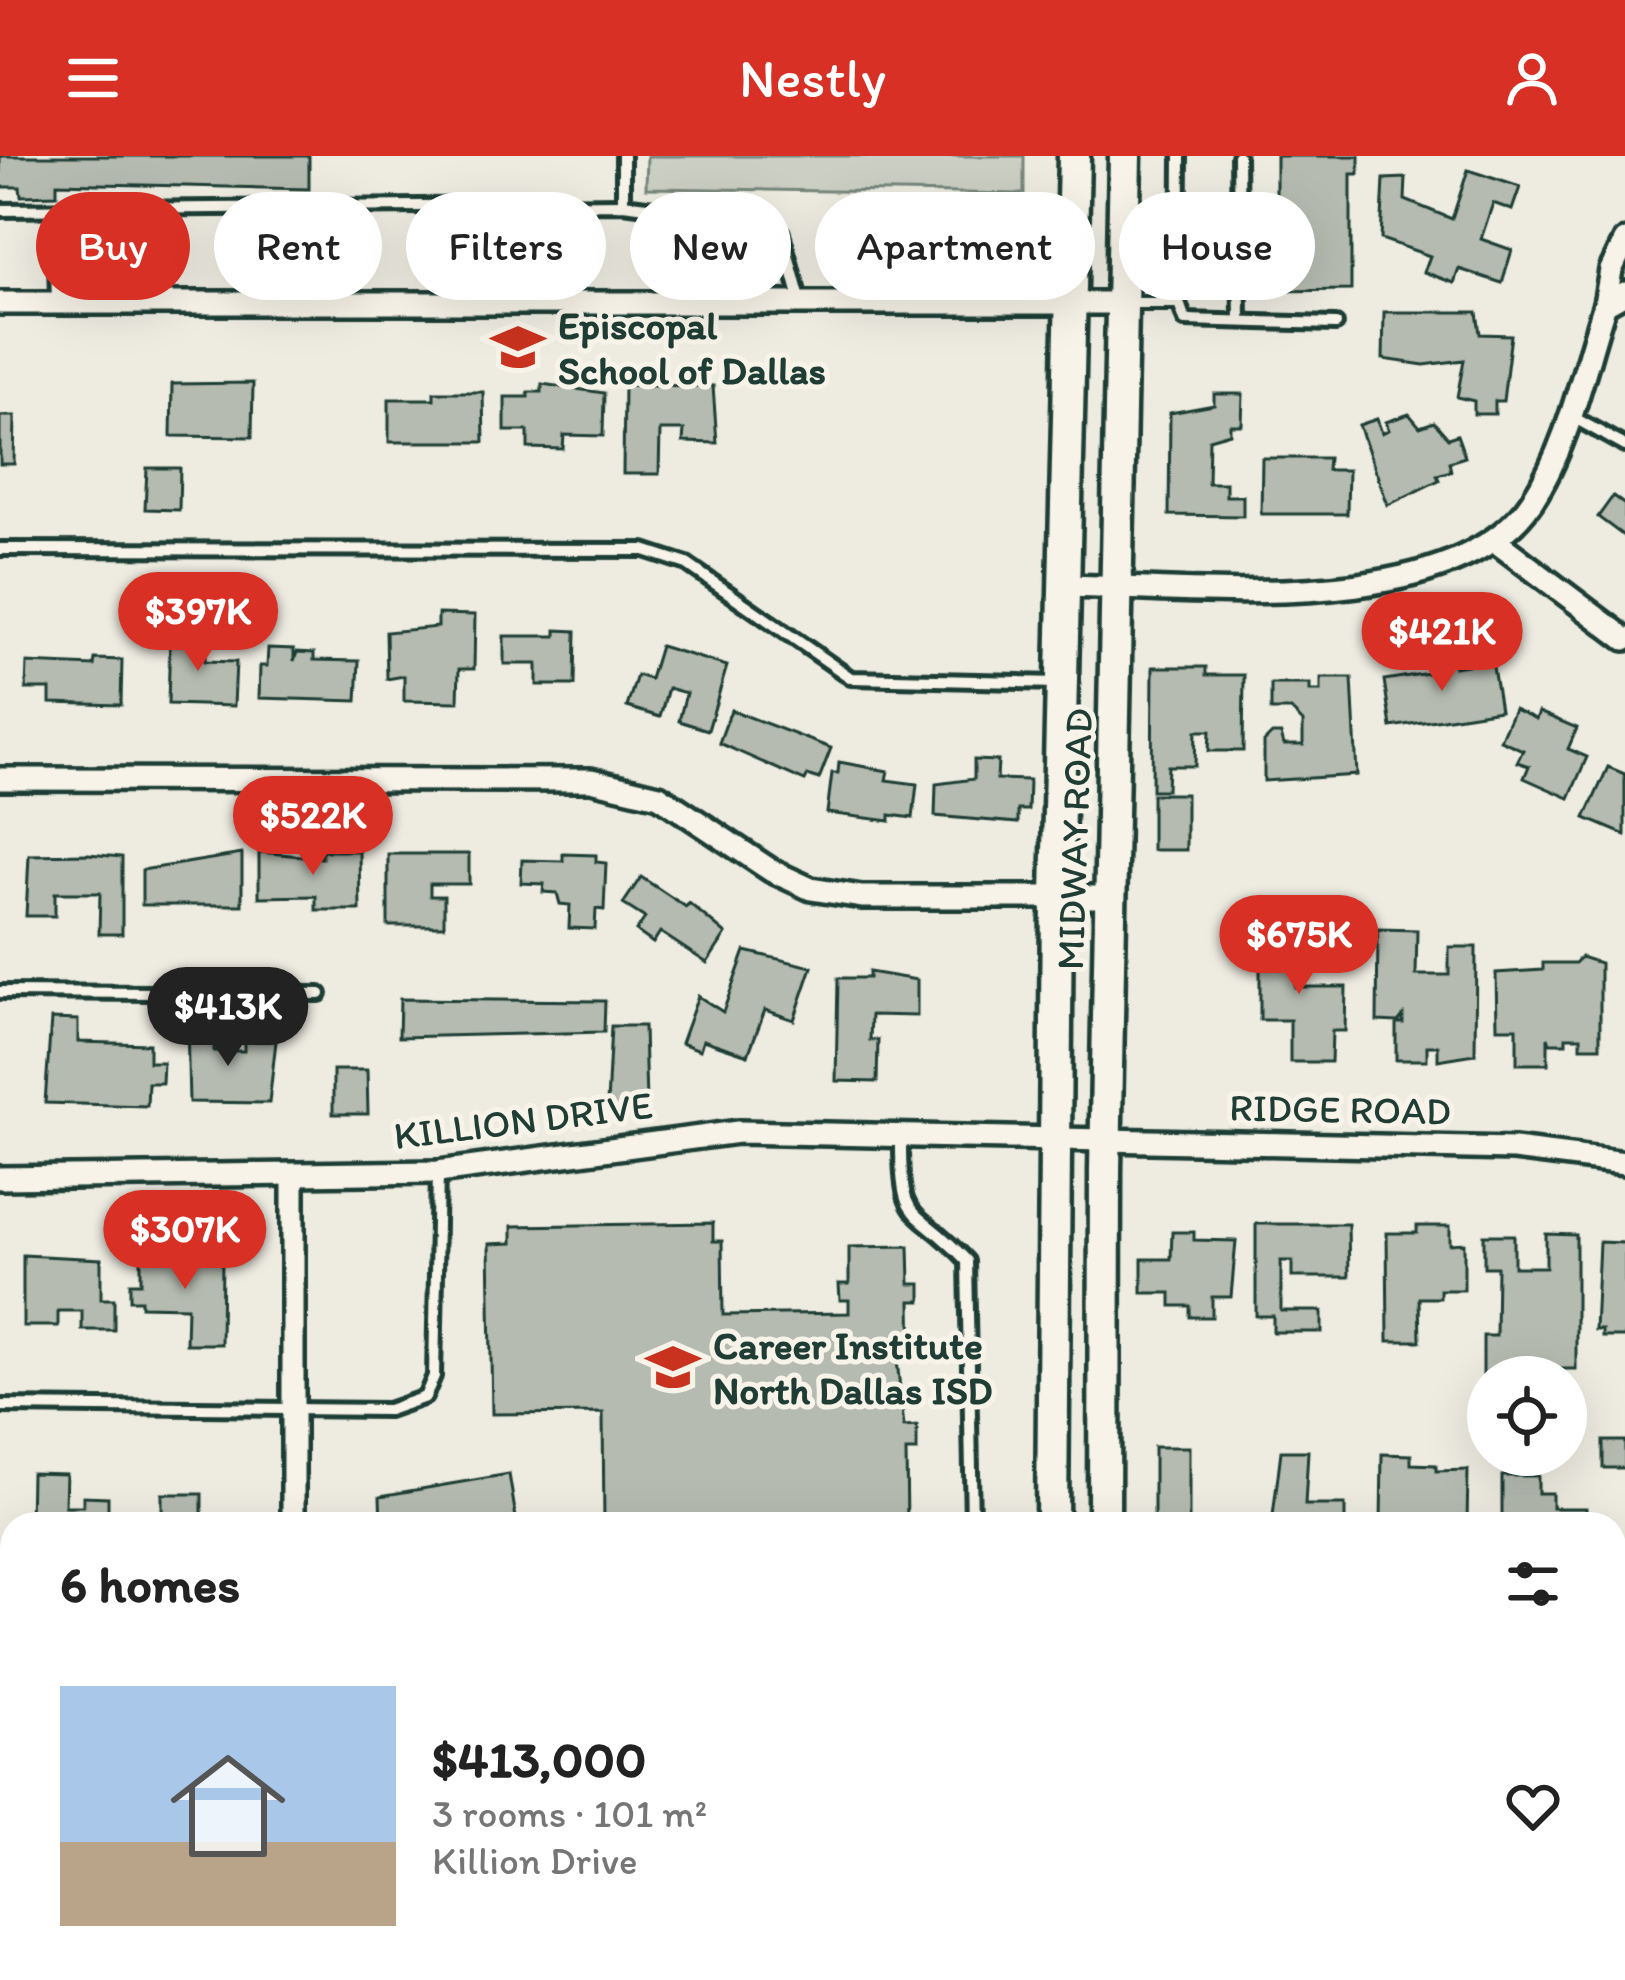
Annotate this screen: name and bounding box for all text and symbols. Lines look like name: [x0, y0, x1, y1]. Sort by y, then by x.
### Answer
icon: menu: [60, 45, 126, 111]
icon: person: [1499, 45, 1565, 111]
text: Nestly: [739, 46, 886, 111]
chip: Buy: [36, 192, 190, 300]
chip: Rent: [214, 192, 382, 300]
chip: Filters: [406, 192, 606, 300]
chip: New: [630, 192, 791, 300]
chip: Apartment: [815, 192, 1095, 300]
chip: House: [1119, 192, 1315, 300]
place label: Episcopal School of Dallas: [558, 302, 826, 394]
school or university icon: Episcopal School of Dallas: [489, 318, 547, 376]
pin: $397K: [114, 572, 282, 674]
text: $397K: [145, 587, 251, 634]
pin: $421K: [1358, 592, 1526, 694]
text: $421K: [1389, 607, 1495, 654]
street label: MIDWAY ROAD: [1046, 707, 1102, 971]
pin: $522K: [229, 776, 397, 878]
text: $522K: [260, 791, 366, 838]
pin: $675K: [1215, 895, 1383, 997]
text: $675K: [1246, 910, 1352, 957]
pin: $413K: [144, 967, 312, 1069]
text: $413K: [174, 982, 282, 1029]
street label: KILLION DRIVE: [391, 1081, 655, 1159]
street label: RIDGE ROAD: [1229, 1084, 1451, 1134]
pin: $307K: [101, 1190, 269, 1292]
text: $307K: [130, 1205, 240, 1252]
place label: Career Institute North Dallas ISD: [713, 1322, 993, 1414]
school or university icon: Career Institute North Dallas ISD: [644, 1338, 702, 1396]
map controls: [1467, 1356, 1587, 1476]
button: locate: [1467, 1356, 1587, 1476]
icon: filters: [1500, 1551, 1566, 1617]
text: 6 homes: [60, 1554, 240, 1615]
text: $413,000: [432, 1729, 646, 1790]
icon: home: [156, 1734, 300, 1878]
icon: heart: [1500, 1773, 1566, 1839]
text: 3 rooms · 101 m²: [432, 1790, 707, 1837]
text: Killion Drive: [432, 1837, 638, 1884]

